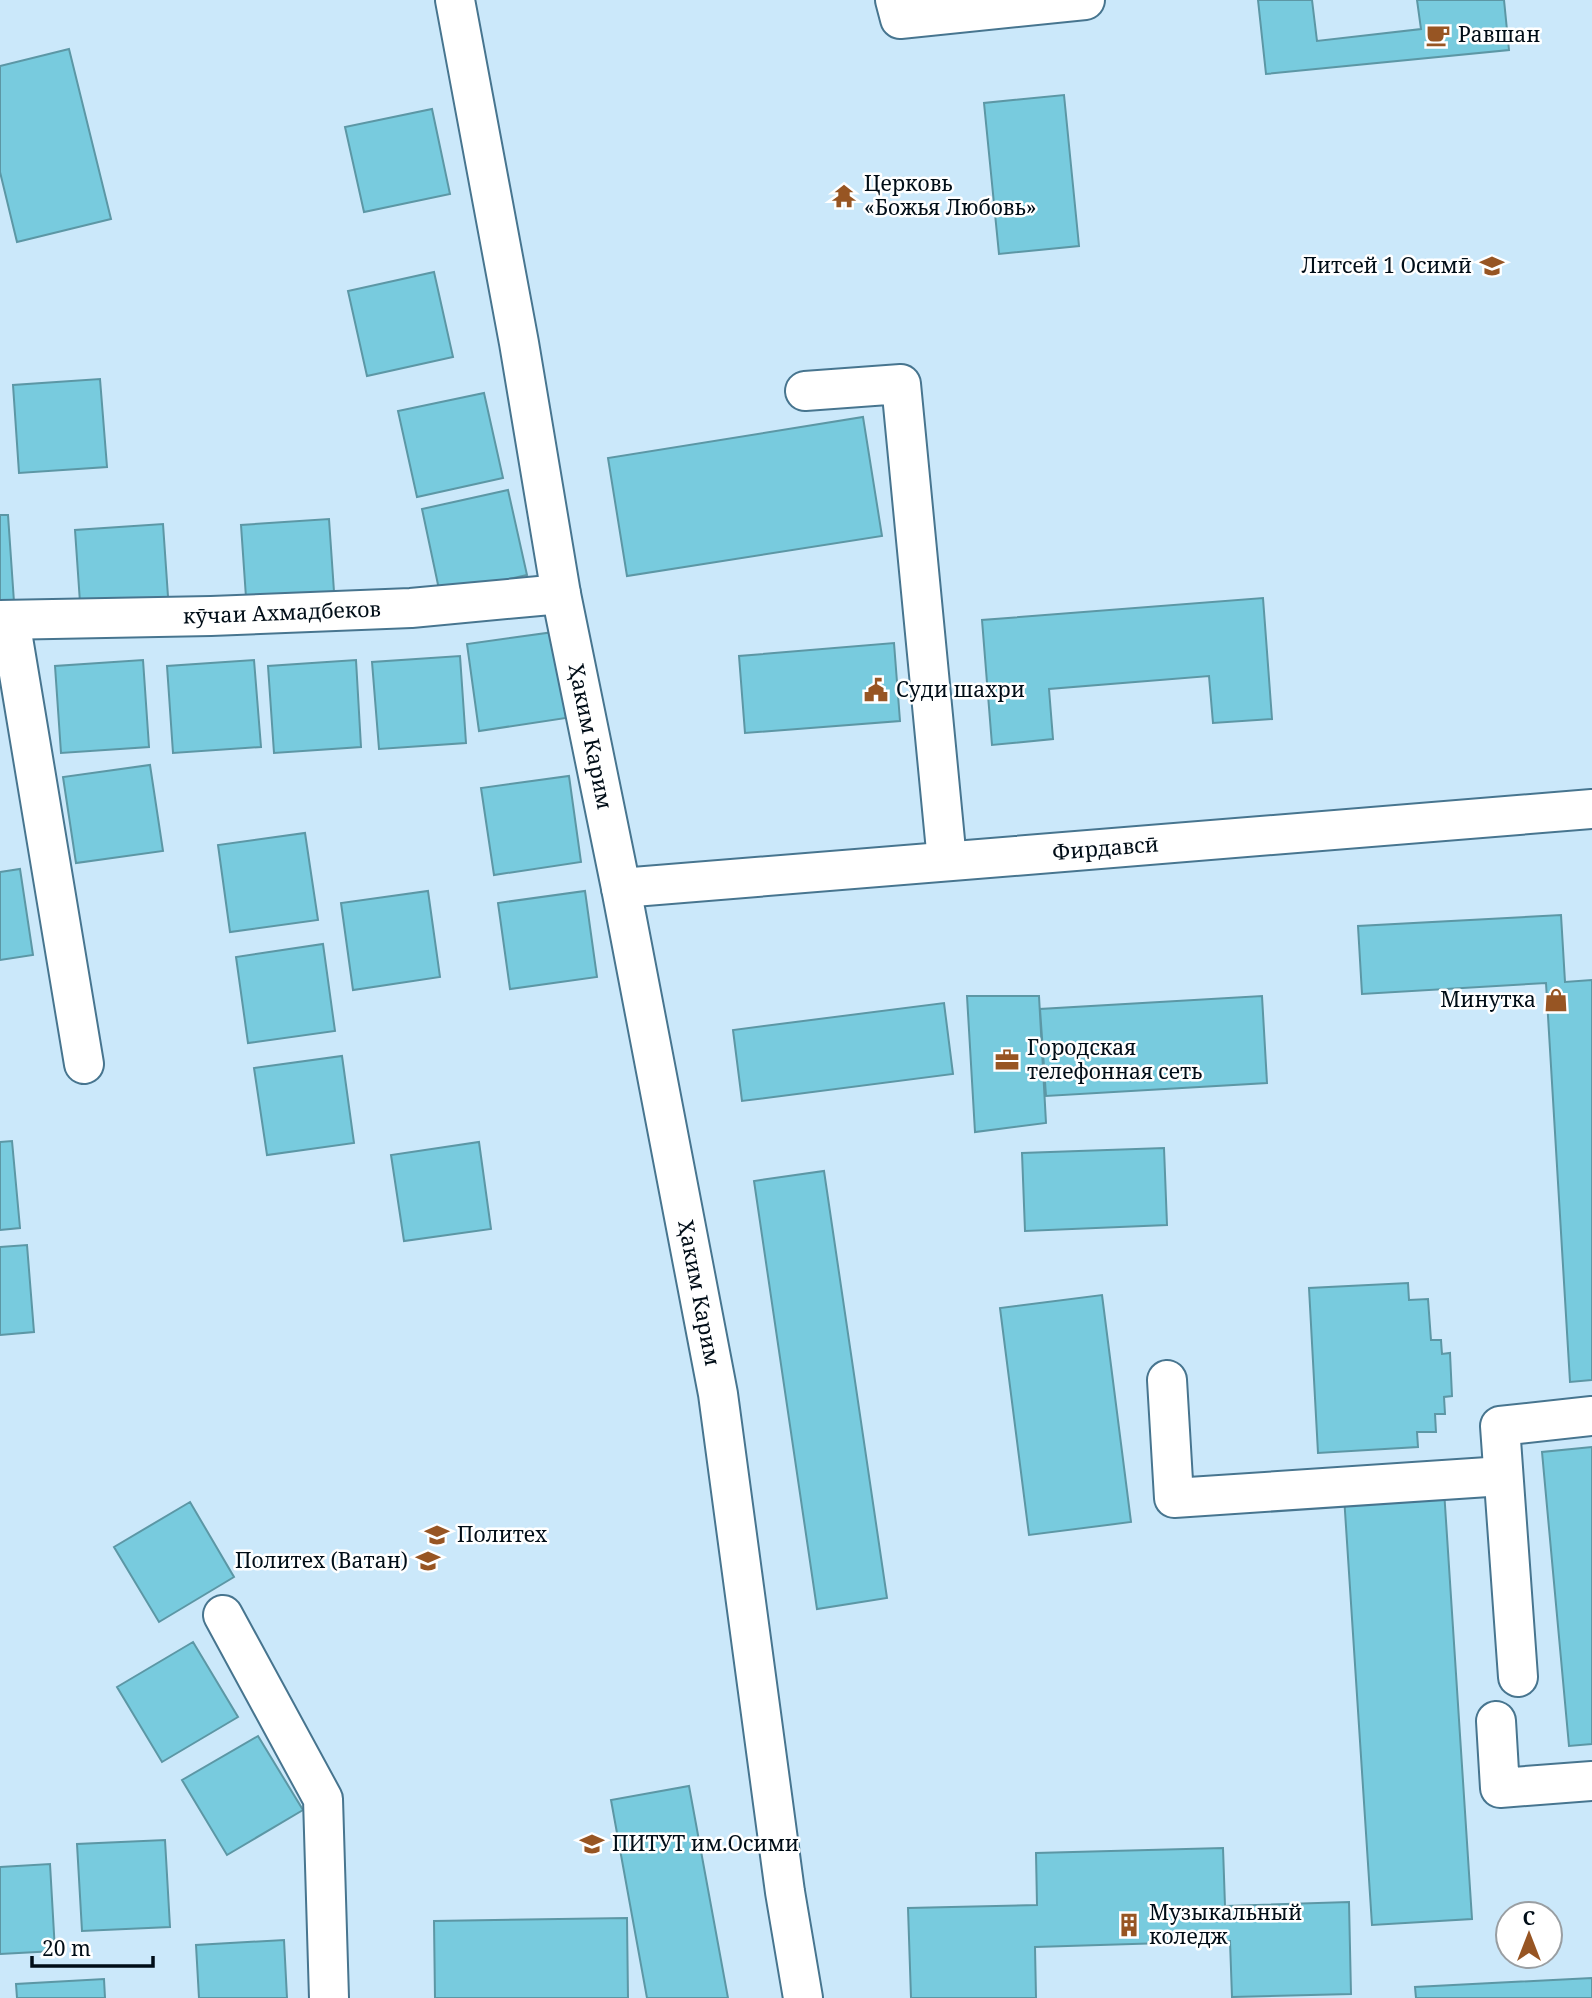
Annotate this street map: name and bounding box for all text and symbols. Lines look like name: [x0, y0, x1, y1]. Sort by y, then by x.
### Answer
place label: Равшан: [1458, 20, 1540, 48]
cafe icon: Равшан: [1424, 21, 1452, 49]
place label: Церковь «Божья Любовь»: [864, 169, 1036, 221]
temple icon: Церковь «Божья Любовь»: [830, 182, 858, 210]
place label: Литсей 1 Осимӣ: [1301, 251, 1472, 279]
school or university icon: Литсей 1 Осимӣ: [1478, 252, 1506, 280]
street label: кӯчаи Ахмадбеков: [183, 594, 381, 630]
street label: Ҳаким Карим: [563, 661, 620, 812]
place label: Суди шахри: [896, 675, 1025, 703]
public building icon: Суди шахри: [862, 676, 890, 704]
street label: Фирдавсӣ: [1051, 829, 1160, 866]
place label: Минутка: [1440, 985, 1536, 1013]
shop icon: Минутка: [1542, 986, 1570, 1014]
place label: Городская телефонная сеть: [1027, 1033, 1202, 1085]
office icon: Городская телефонная сеть: [993, 1046, 1021, 1074]
street label: Ҳаким Карим: [672, 1218, 727, 1368]
place label: Политех: [457, 1520, 548, 1548]
school or university icon: Политех: [423, 1521, 451, 1549]
place label: Политех (Ватан): [235, 1546, 408, 1574]
school or university icon: Политех (Ватан): [414, 1547, 442, 1575]
place label: ПИТУТ им.Осими: [612, 1829, 799, 1857]
school or university icon: ПИТУТ им.Осими: [578, 1830, 606, 1858]
place label: Музыкальный коледж: [1149, 1898, 1302, 1950]
north arrow: [1494, 1900, 1564, 1970]
text: С: [1523, 1905, 1535, 1931]
building icon: Музыкальный коледж: [1115, 1911, 1143, 1939]
scale bar: [32, 1924, 152, 1968]
text: 20 m: [42, 1934, 91, 1962]

